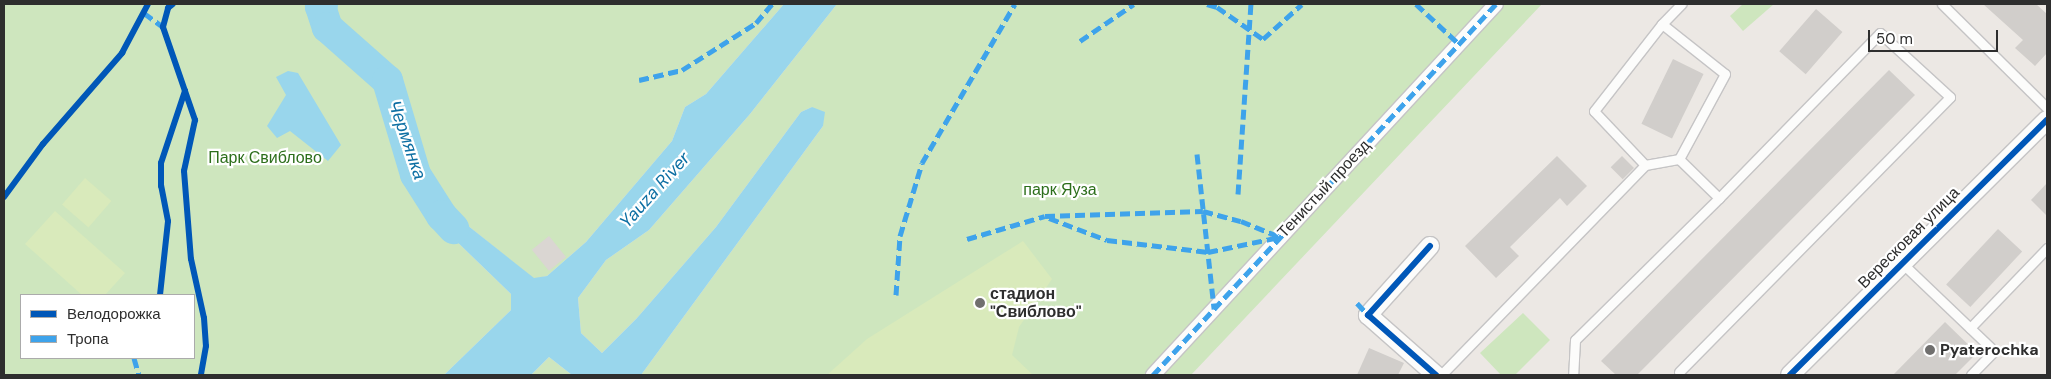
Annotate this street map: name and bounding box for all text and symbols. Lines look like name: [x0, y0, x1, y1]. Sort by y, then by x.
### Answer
scale bar: [1871, 20, 2001, 52]
text: 50 m: [1876, 29, 1913, 49]
water label: Чермянка: [383, 98, 431, 182]
street label: Тенистый проезд: [1274, 136, 1374, 242]
park label: Парк Свиблово: [208, 148, 322, 168]
water label: Yauza River: [615, 148, 695, 232]
park label: парк Яуза: [1023, 180, 1097, 200]
street label: Вересковая улица: [1854, 183, 1964, 293]
place label: стадион "Свиблово": [990, 284, 1082, 322]
legend: [20, 294, 195, 359]
marker: стадион "Свиблово": [974, 297, 986, 309]
text: Велодорожка: [67, 304, 161, 324]
text: Тропа: [67, 329, 108, 349]
place label: Pyaterochka: [1940, 340, 2039, 360]
marker: Pyaterochka: [1924, 344, 1936, 356]

